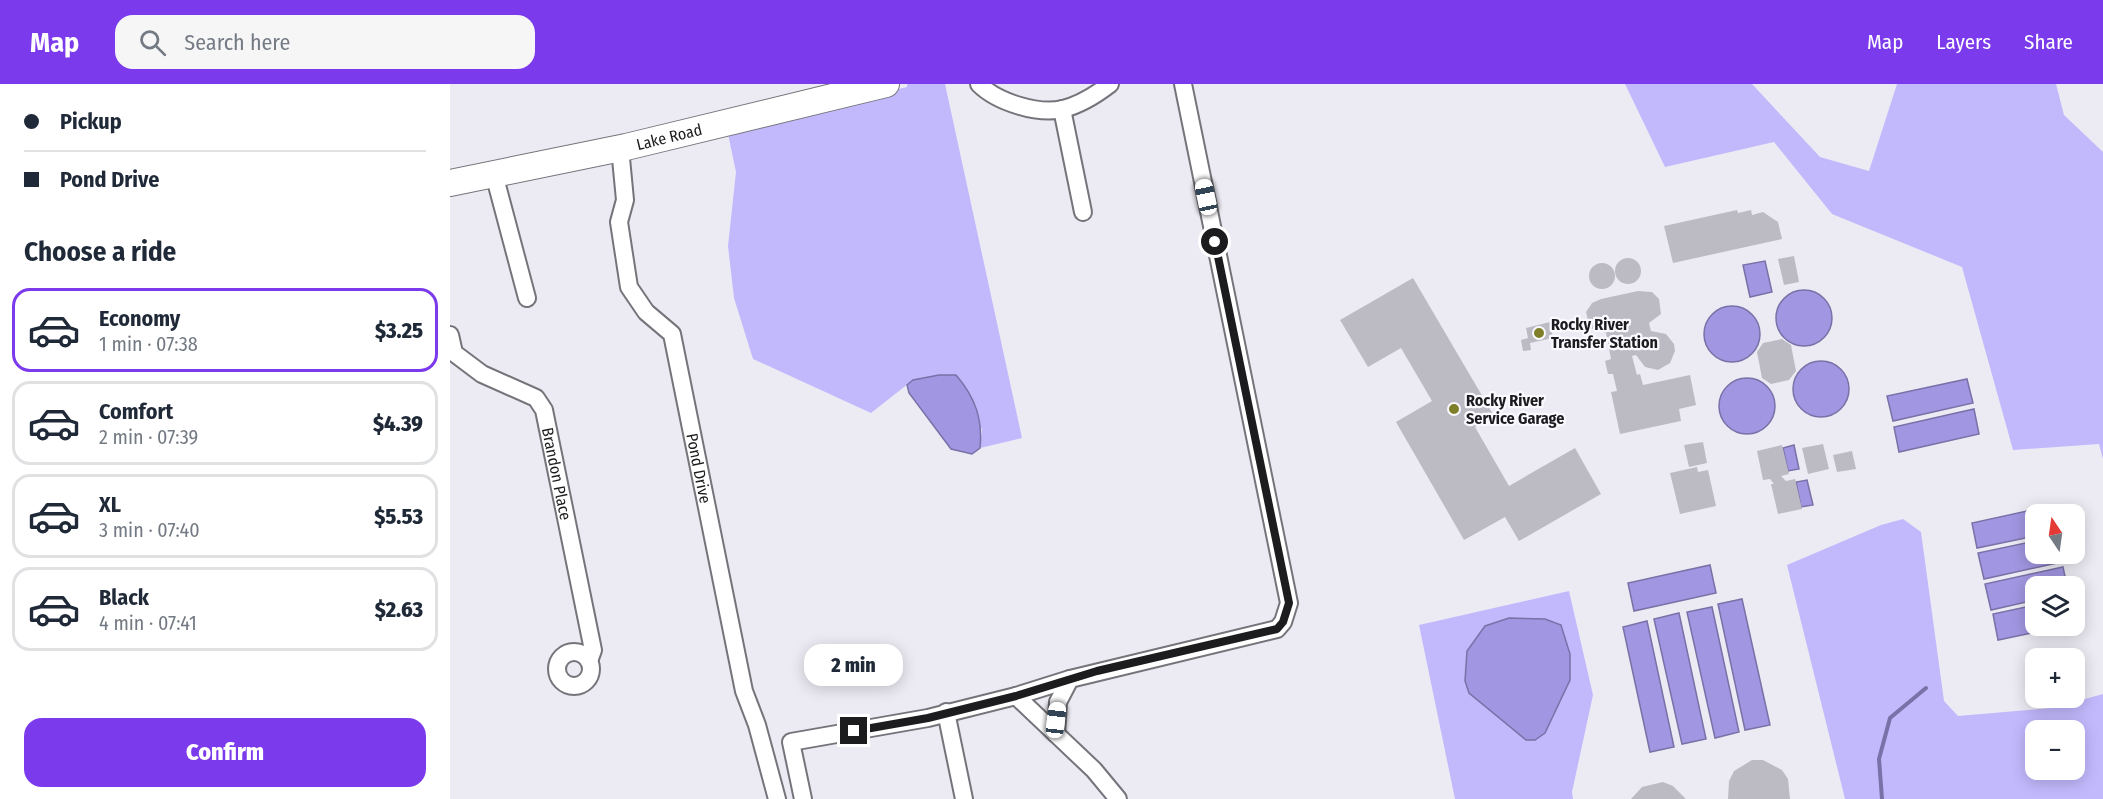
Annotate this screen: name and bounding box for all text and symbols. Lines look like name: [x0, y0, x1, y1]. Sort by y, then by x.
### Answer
search box: [115, 15, 535, 69]
text: Map: [30, 26, 79, 59]
icon: search: [136, 26, 169, 59]
text: Search here: [184, 29, 290, 56]
text: Map: [1867, 29, 1903, 55]
text: Layers: [1936, 29, 1991, 55]
text: Share: [2024, 29, 2073, 55]
text: Pickup: [60, 108, 122, 135]
street label: Lake Road: [634, 120, 704, 154]
text: Pond Drive: [60, 166, 159, 193]
car: [1193, 178, 1219, 216]
route start: [1201, 228, 1228, 255]
text: Choose a ride: [24, 236, 176, 268]
icon: car: [27, 303, 81, 357]
text: Economy: [99, 305, 180, 332]
place label: Rocky River Transfer Station: [1551, 315, 1658, 352]
text: $3.25: [375, 317, 423, 344]
marker: Rocky River Transfer Station: [1532, 326, 1546, 340]
text: 1 min · 07:38: [99, 332, 198, 356]
place label: Rocky River Service Garage: [1466, 391, 1564, 428]
icon: car: [27, 396, 81, 450]
text: Comfort: [99, 398, 173, 425]
marker: Rocky River Service Garage: [1447, 402, 1461, 416]
text: $4.39: [373, 410, 423, 437]
text: 2 min · 07:39: [99, 425, 198, 449]
street label: Brandon Place: [538, 426, 575, 522]
street label: Pond Drive: [682, 432, 715, 505]
icon: car: [27, 489, 81, 543]
text: XL: [99, 491, 121, 518]
text: $5.53: [374, 503, 423, 530]
north arrow: [2025, 504, 2085, 564]
map controls: [2025, 504, 2085, 780]
text: 3 min · 07:40: [99, 518, 200, 542]
button: layers: [2025, 576, 2085, 636]
icon: car: [27, 582, 81, 636]
text: Black: [99, 584, 149, 611]
text: $2.63: [375, 596, 423, 623]
text: 4 min · 07:41: [99, 611, 197, 635]
callout: 2 min: [804, 644, 904, 686]
button: +: [2025, 648, 2085, 708]
text: 2 min: [831, 653, 876, 677]
car: [1045, 701, 1067, 739]
route end: [840, 717, 867, 744]
button: Confirm: [24, 718, 426, 787]
button: −: [2025, 720, 2085, 780]

